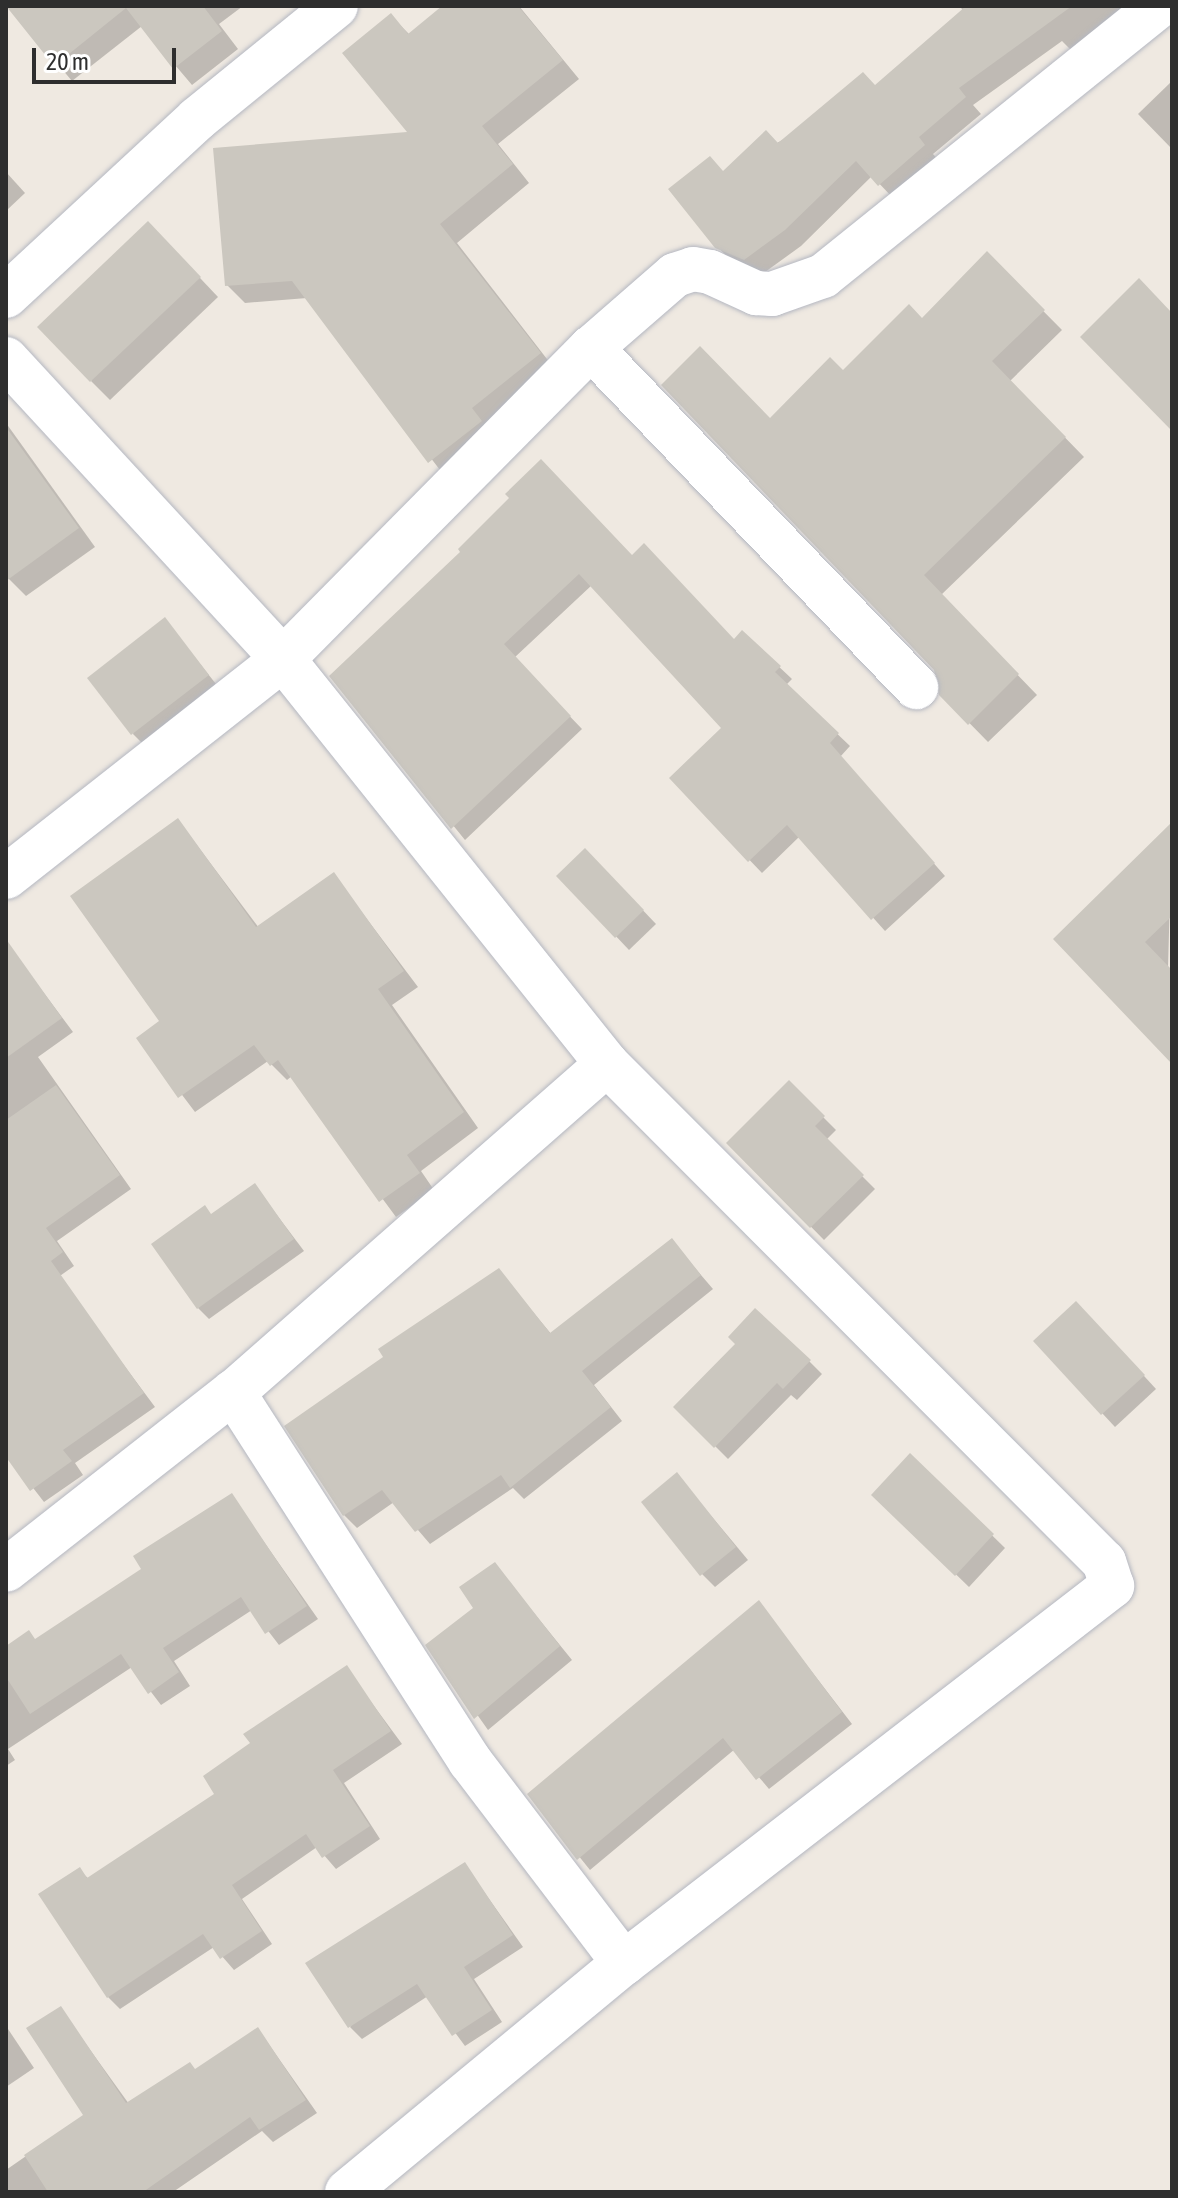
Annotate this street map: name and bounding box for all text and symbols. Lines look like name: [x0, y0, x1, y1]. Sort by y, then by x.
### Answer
scale bar: [36, 32, 180, 82]
text: 20 m: [46, 48, 89, 75]

